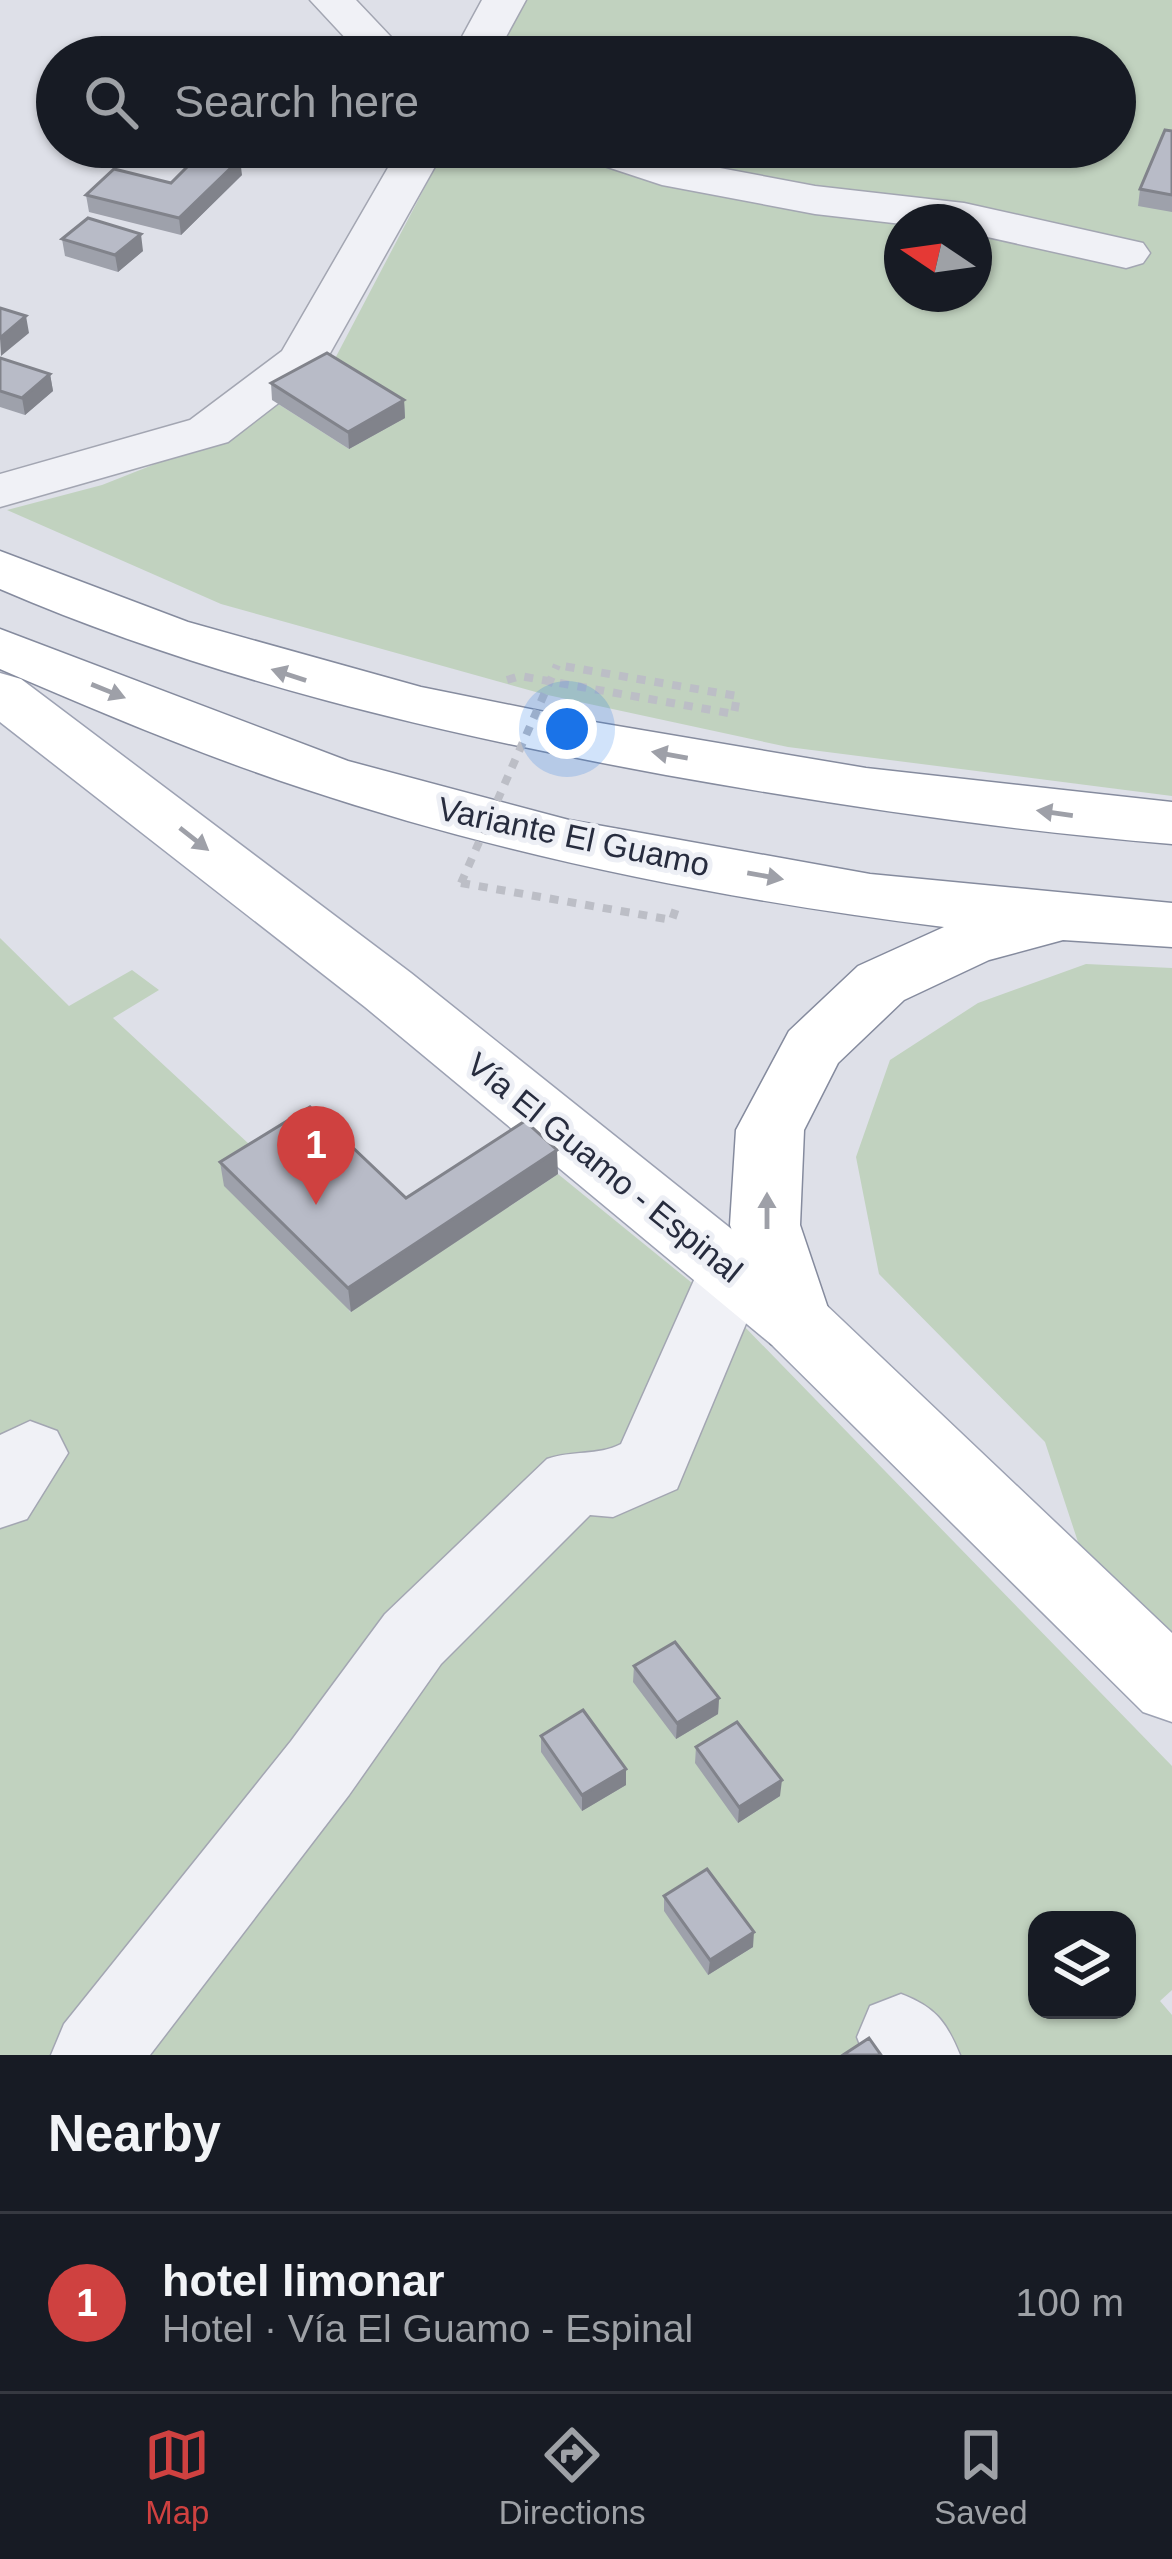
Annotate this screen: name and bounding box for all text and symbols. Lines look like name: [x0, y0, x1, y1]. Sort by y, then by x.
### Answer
search box: [36, 36, 1136, 168]
icon: search: [78, 69, 144, 135]
text: Search here: [174, 76, 419, 127]
north arrow: [884, 204, 992, 312]
one-way arrow: [270, 664, 307, 683]
one-way arrow: [91, 683, 127, 702]
your location: [537, 699, 597, 759]
one-way arrow: [651, 746, 688, 765]
street label: Variante El Guamo: [435, 790, 713, 883]
one-way arrow: [1036, 803, 1074, 822]
one-way arrow: [178, 826, 209, 851]
one-way arrow: [746, 868, 784, 886]
street label: Vía El Guamo - Espinal: [460, 1045, 750, 1290]
pin: 1: [277, 1106, 355, 1205]
one-way arrow: [757, 1191, 777, 1229]
map controls: [1028, 1911, 1136, 2019]
button: layers: [1028, 1911, 1136, 2019]
text: Nearby: [48, 2105, 221, 2162]
text: hotel limonar: [162, 2255, 445, 2306]
text: 1: [76, 2281, 98, 2324]
text: 100 m: [1016, 2281, 1124, 2324]
text: Hotel · Vía El Guamo - Espinal: [162, 2307, 693, 2350]
tab: Map: [144, 2422, 210, 2532]
tab: Directions: [499, 2422, 646, 2532]
tab: Saved: [934, 2422, 1028, 2532]

